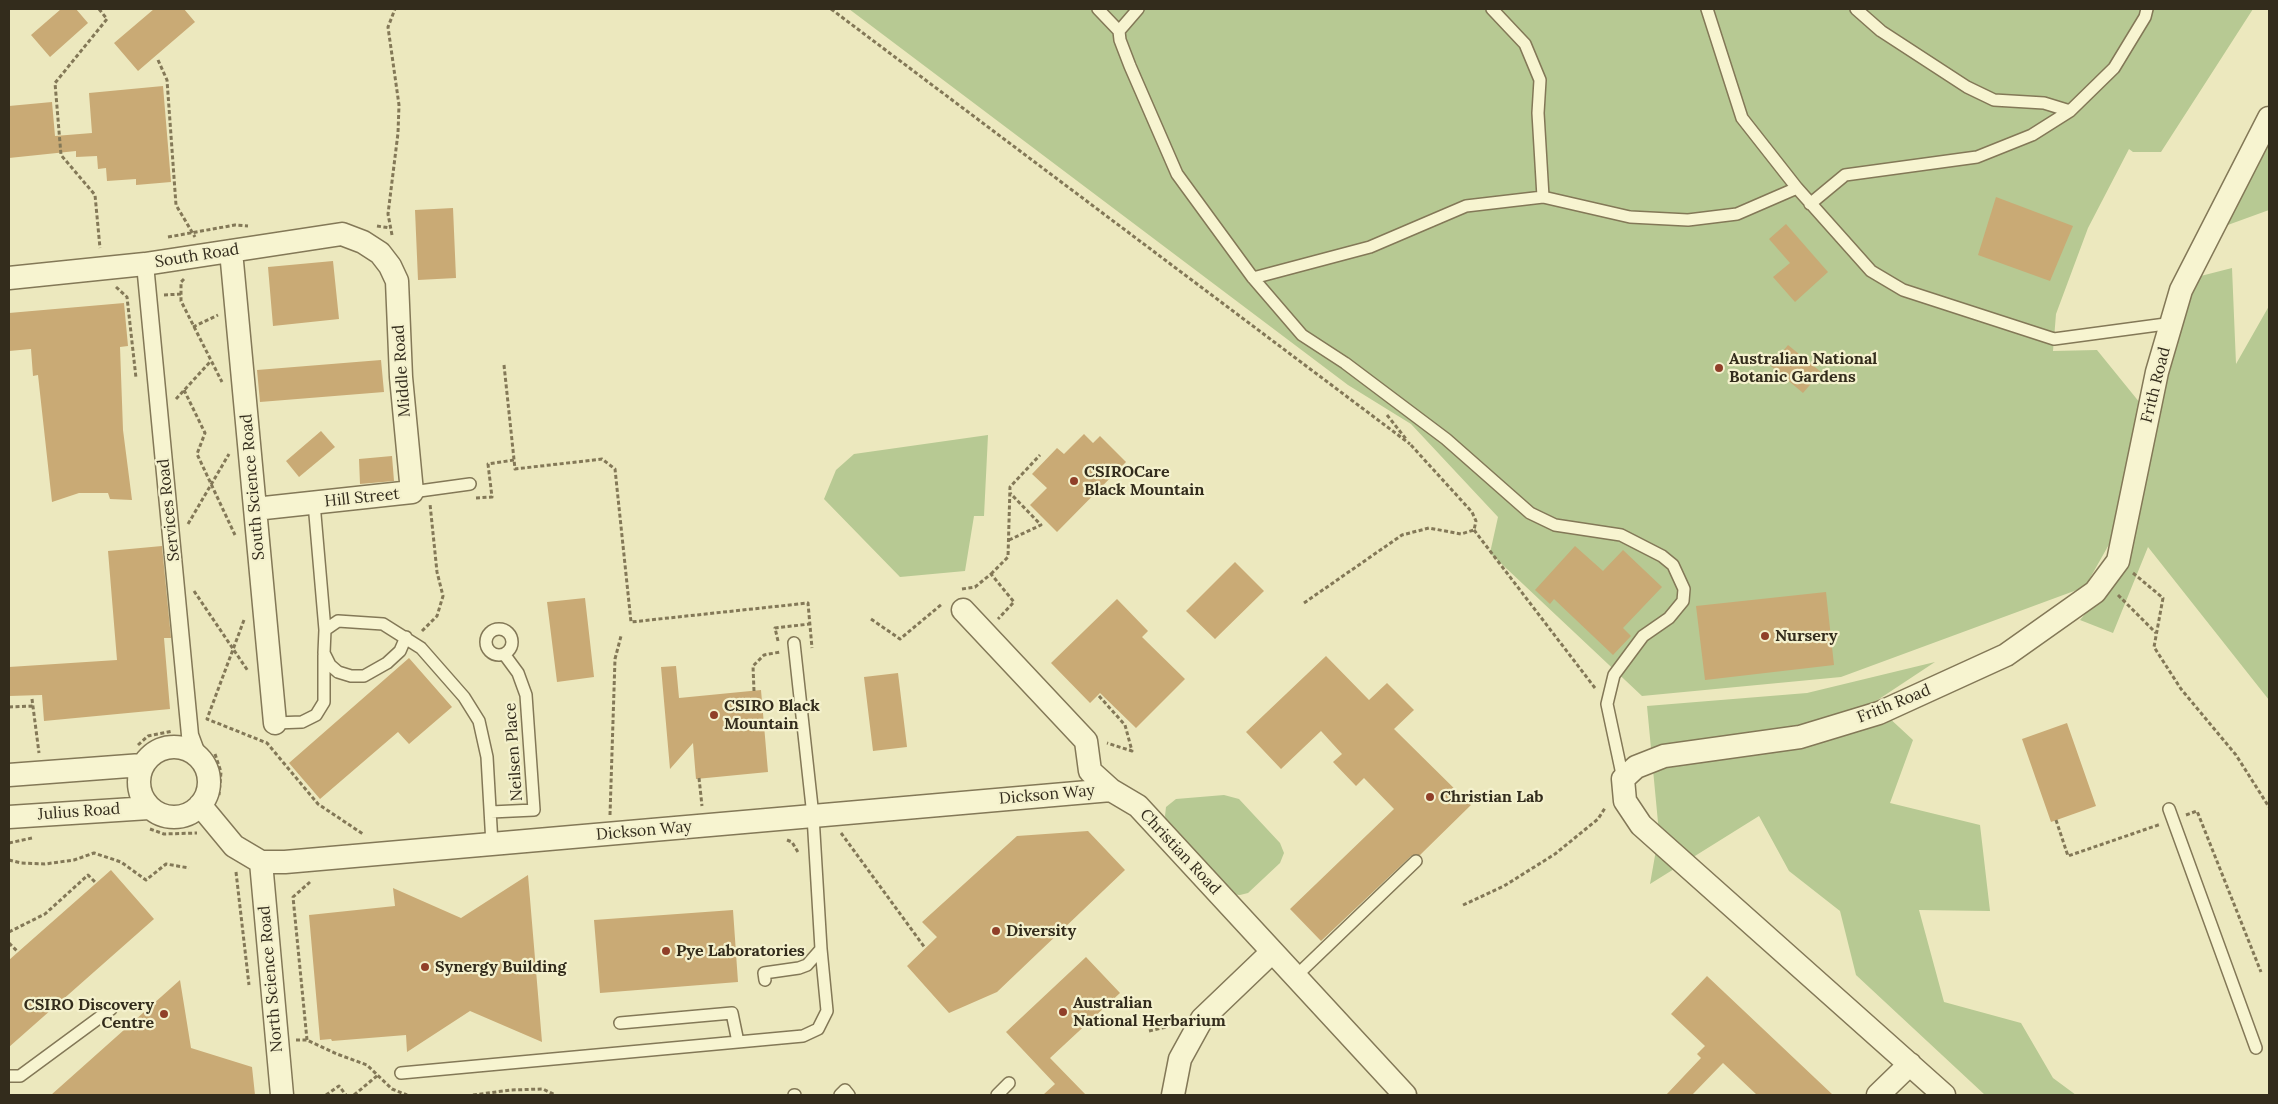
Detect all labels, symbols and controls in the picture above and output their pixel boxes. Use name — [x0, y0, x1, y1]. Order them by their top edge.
street label: South Road — [153, 240, 241, 272]
street label: Middle Road — [389, 324, 415, 418]
street label: Frith Road — [2137, 345, 2175, 425]
place label: Australian National Botanic Gardens — [1729, 349, 1877, 387]
marker: Australian National Botanic Gardens — [1713, 362, 1725, 374]
street label: South Science Road — [237, 413, 269, 561]
street label: Services Road — [154, 458, 184, 562]
place label: CSIROCare Black Mountain — [1084, 462, 1204, 500]
marker: CSIROCare Black Mountain — [1068, 475, 1080, 487]
street label: Hill Street — [324, 485, 400, 511]
place label: Nursery — [1775, 626, 1838, 646]
marker: Nursery — [1759, 630, 1771, 642]
street label: Frith Road — [1855, 681, 1933, 727]
place label: CSIRO Black Mountain — [724, 696, 820, 734]
street label: Neilsen Place — [501, 702, 527, 802]
marker: CSIRO Black Mountain — [708, 709, 720, 721]
street label: Dickson Way — [998, 781, 1096, 809]
place label: Christian Lab — [1440, 787, 1543, 807]
marker: Christian Lab — [1424, 791, 1436, 803]
street label: Julius Road — [37, 800, 121, 824]
street label: Christian Road — [1136, 805, 1224, 899]
street label: Dickson Way — [595, 817, 693, 845]
street label: North Science Road — [255, 905, 287, 1053]
place label: Diversity — [1006, 921, 1076, 941]
marker: Diversity — [990, 925, 1002, 937]
place label: Pye Laboratories — [676, 941, 805, 961]
marker: Pye Laboratories — [660, 945, 672, 957]
place label: Synergy Building — [435, 957, 566, 977]
marker: Synergy Building — [419, 961, 431, 973]
place label: Australian National Herbarium — [1073, 993, 1226, 1031]
place label: CSIRO Discovery Centre — [24, 995, 154, 1033]
marker: Australian National Herbarium — [1057, 1006, 1069, 1018]
marker: CSIRO Discovery Centre — [158, 1008, 170, 1020]

